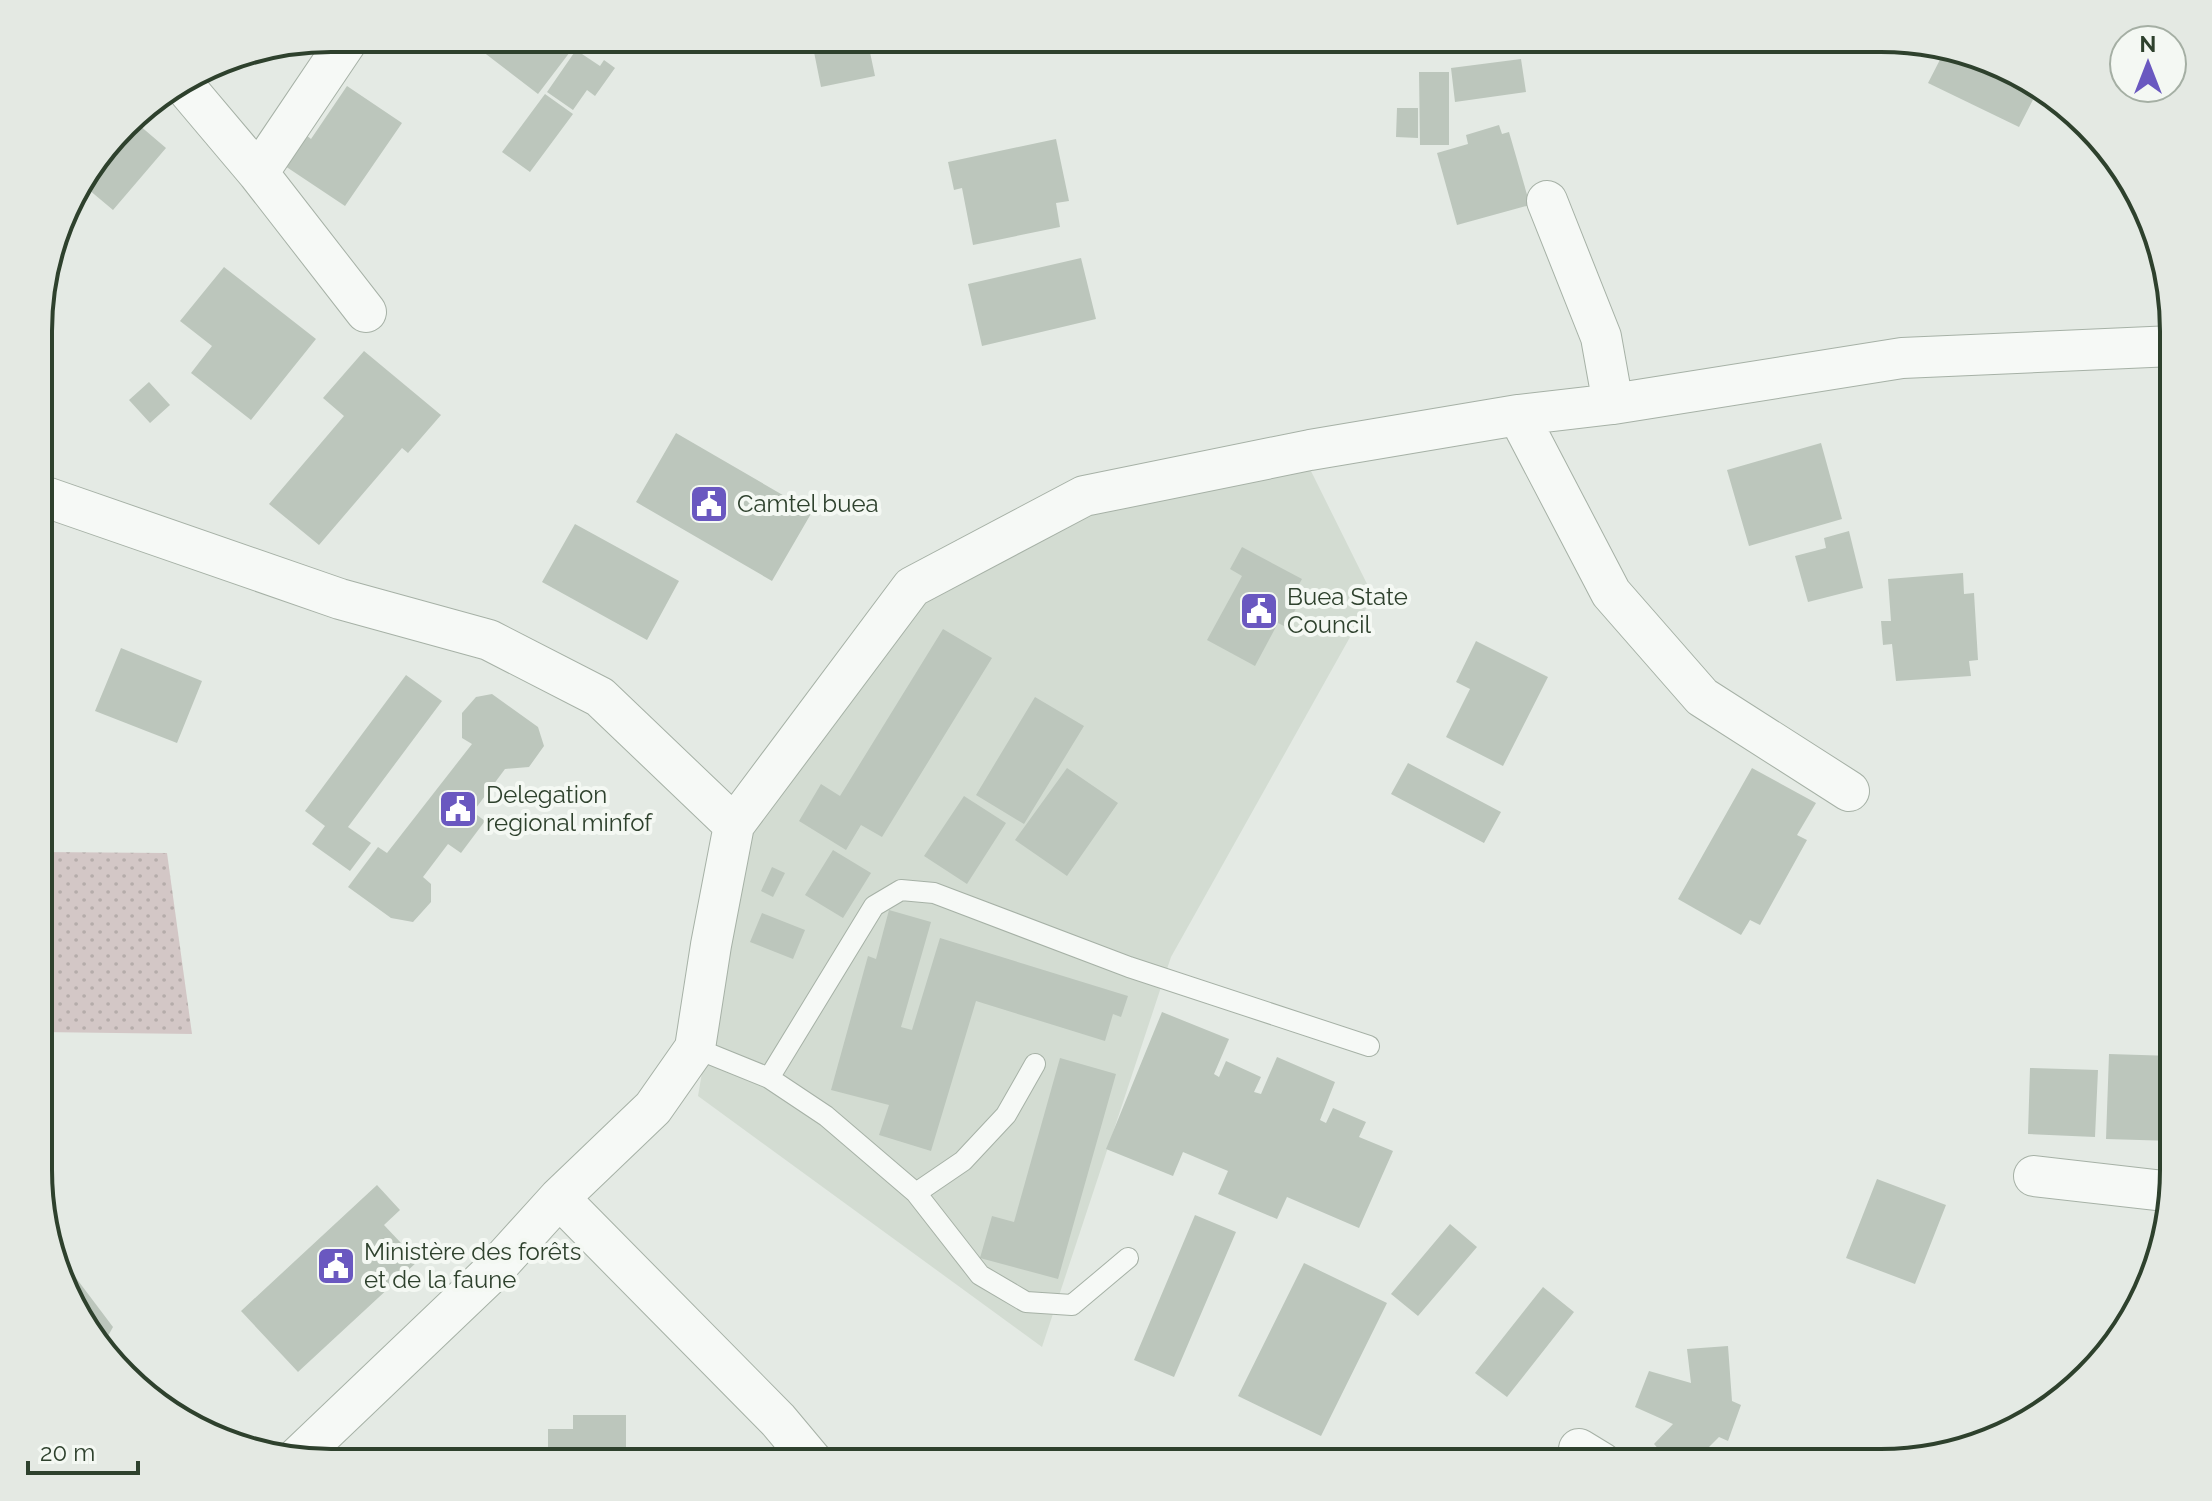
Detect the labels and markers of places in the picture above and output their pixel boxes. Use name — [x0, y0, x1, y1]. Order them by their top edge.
public building icon: Camtel buea — [688, 483, 730, 525]
place label: Camtel buea — [737, 489, 879, 518]
place label: Buea State Council — [1287, 582, 1408, 639]
public building icon: Buea State Council — [1238, 590, 1280, 632]
place label: Delegation regional minfof — [486, 780, 653, 837]
public building icon: Delegation regional minfof — [437, 788, 479, 830]
place label: Ministère des forêts et de la faune — [364, 1237, 581, 1294]
public building icon: Ministère des forêts et de la faune — [315, 1245, 357, 1287]

